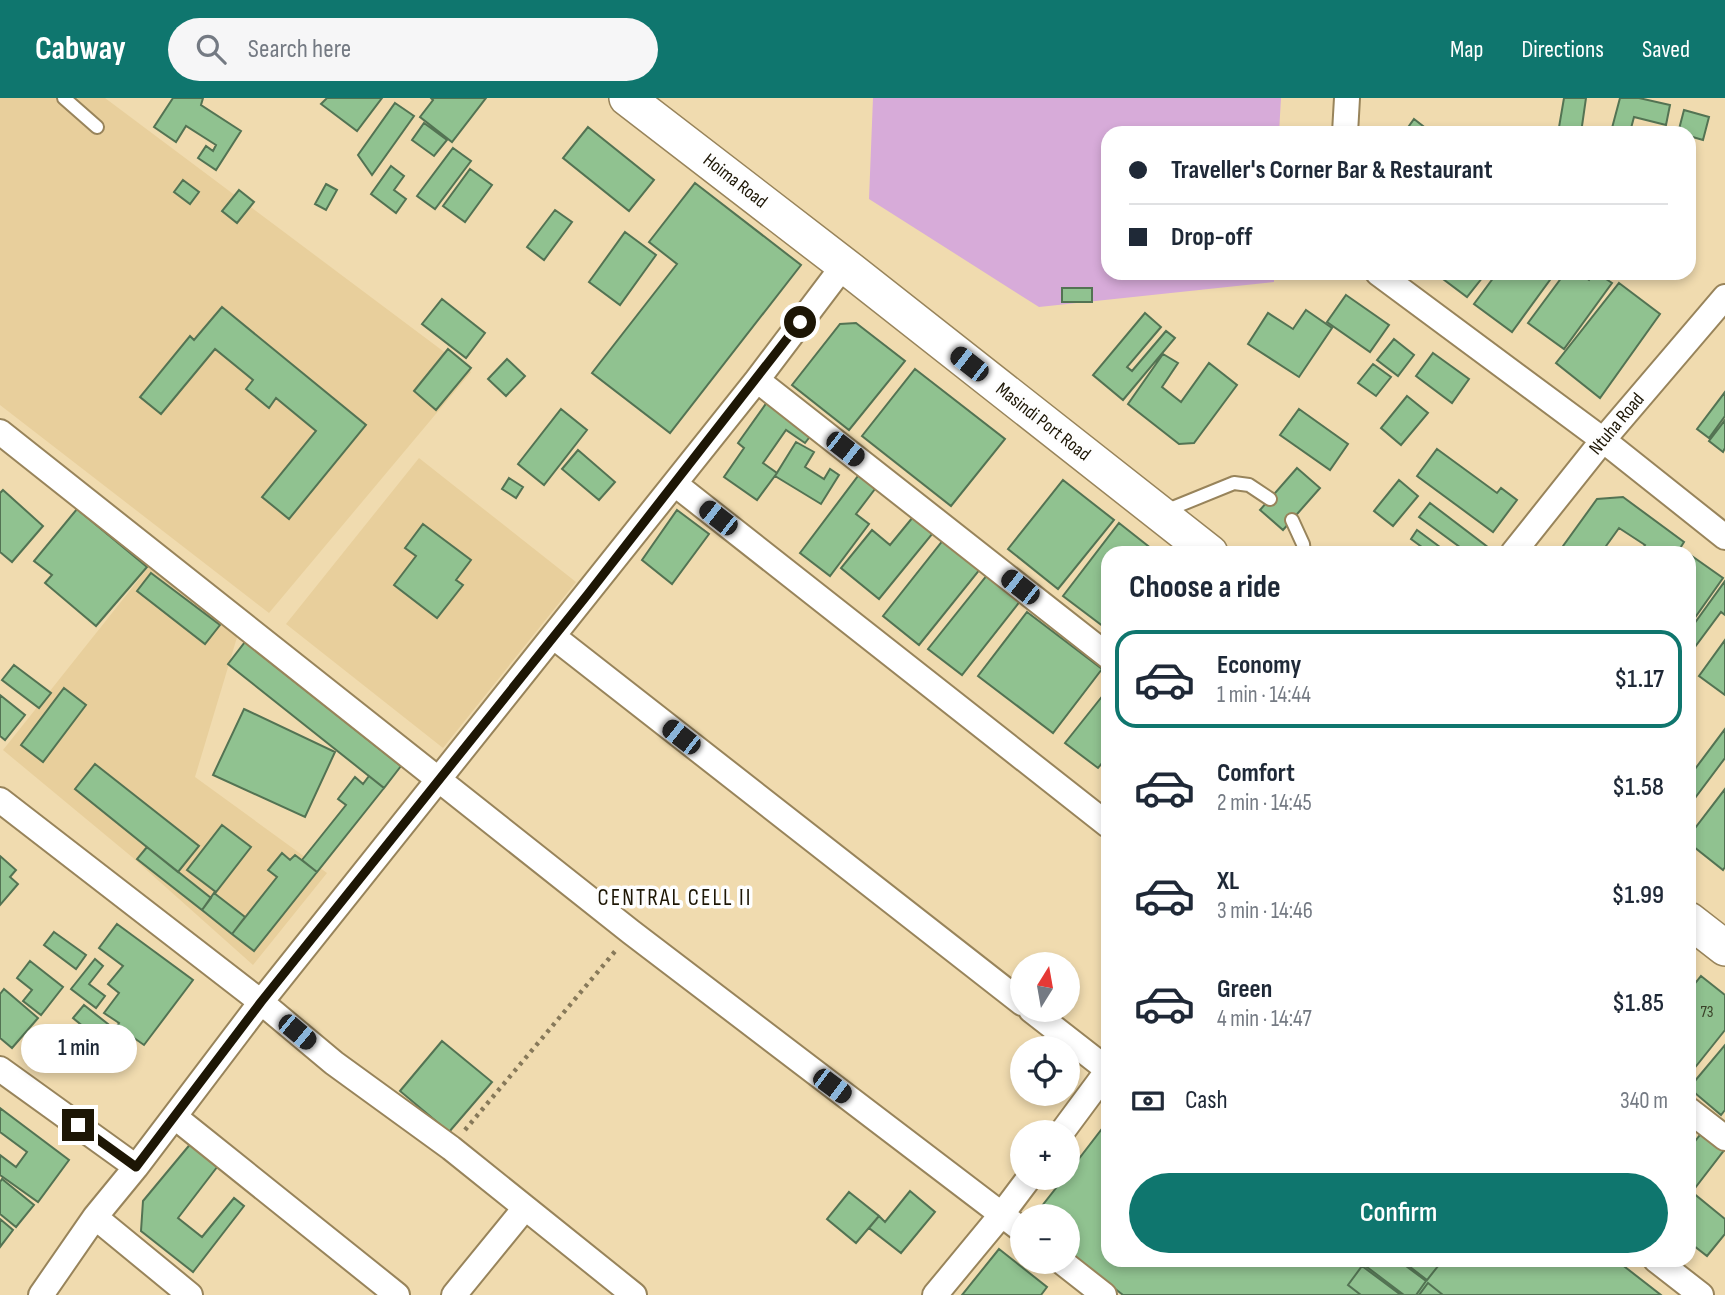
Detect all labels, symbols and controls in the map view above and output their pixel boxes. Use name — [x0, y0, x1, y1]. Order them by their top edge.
search box — [168, 18, 658, 81]
text: Cabway — [35, 29, 126, 69]
icon: search — [192, 30, 230, 68]
text: Search here — [248, 34, 351, 65]
text: Map — [1450, 35, 1483, 64]
text: Directions — [1521, 35, 1604, 64]
text: Saved — [1642, 35, 1690, 64]
street label: Hoima Road — [698, 149, 772, 213]
text: Traveller's Corner Bar & Restaurant — [1171, 155, 1492, 186]
text: Drop-off — [1171, 222, 1252, 253]
route start — [784, 306, 816, 338]
car — [946, 343, 993, 385]
street label: Masindi Port Road — [991, 378, 1095, 466]
street label: Ntuha Road — [1585, 388, 1649, 460]
car — [822, 428, 869, 470]
car — [695, 497, 742, 539]
car — [997, 566, 1044, 608]
text: Choose a ride — [1129, 568, 1281, 607]
icon: car — [1133, 648, 1196, 711]
text: Economy — [1217, 650, 1301, 681]
text: $1.17 — [1614, 664, 1664, 695]
text: 1 min · 14:44 — [1217, 681, 1311, 709]
car — [658, 716, 705, 758]
icon: car — [1133, 756, 1196, 819]
text: Comfort — [1217, 758, 1295, 789]
text: $1.58 — [1612, 772, 1664, 803]
text: 2 min · 14:45 — [1217, 789, 1312, 817]
icon: car — [1133, 864, 1196, 927]
text: XL — [1217, 866, 1239, 897]
text: $1.99 — [1611, 880, 1664, 911]
district label: CENTRAL CELL II — [598, 884, 752, 912]
text: 3 min · 14:46 — [1217, 897, 1313, 925]
north arrow — [1010, 952, 1080, 1022]
map controls — [1010, 952, 1080, 1274]
icon: car — [1133, 972, 1196, 1035]
text: Green — [1217, 974, 1272, 1005]
text: $1.85 — [1612, 988, 1664, 1019]
house number: 73 — [1700, 1003, 1714, 1022]
text: 4 min · 14:47 — [1217, 1005, 1312, 1033]
car — [275, 1010, 320, 1054]
callout: 1 min — [20, 1024, 136, 1072]
text: 1 min — [58, 1034, 100, 1062]
button: locate — [1010, 1036, 1080, 1106]
car — [809, 1065, 856, 1107]
icon: cash — [1129, 1082, 1167, 1120]
text: Cash — [1185, 1085, 1228, 1116]
text: 340 m — [1620, 1087, 1668, 1115]
route end — [62, 1109, 94, 1141]
button: + — [1010, 1120, 1080, 1190]
button: Confirm — [1129, 1173, 1668, 1253]
button: − — [1010, 1204, 1080, 1274]

